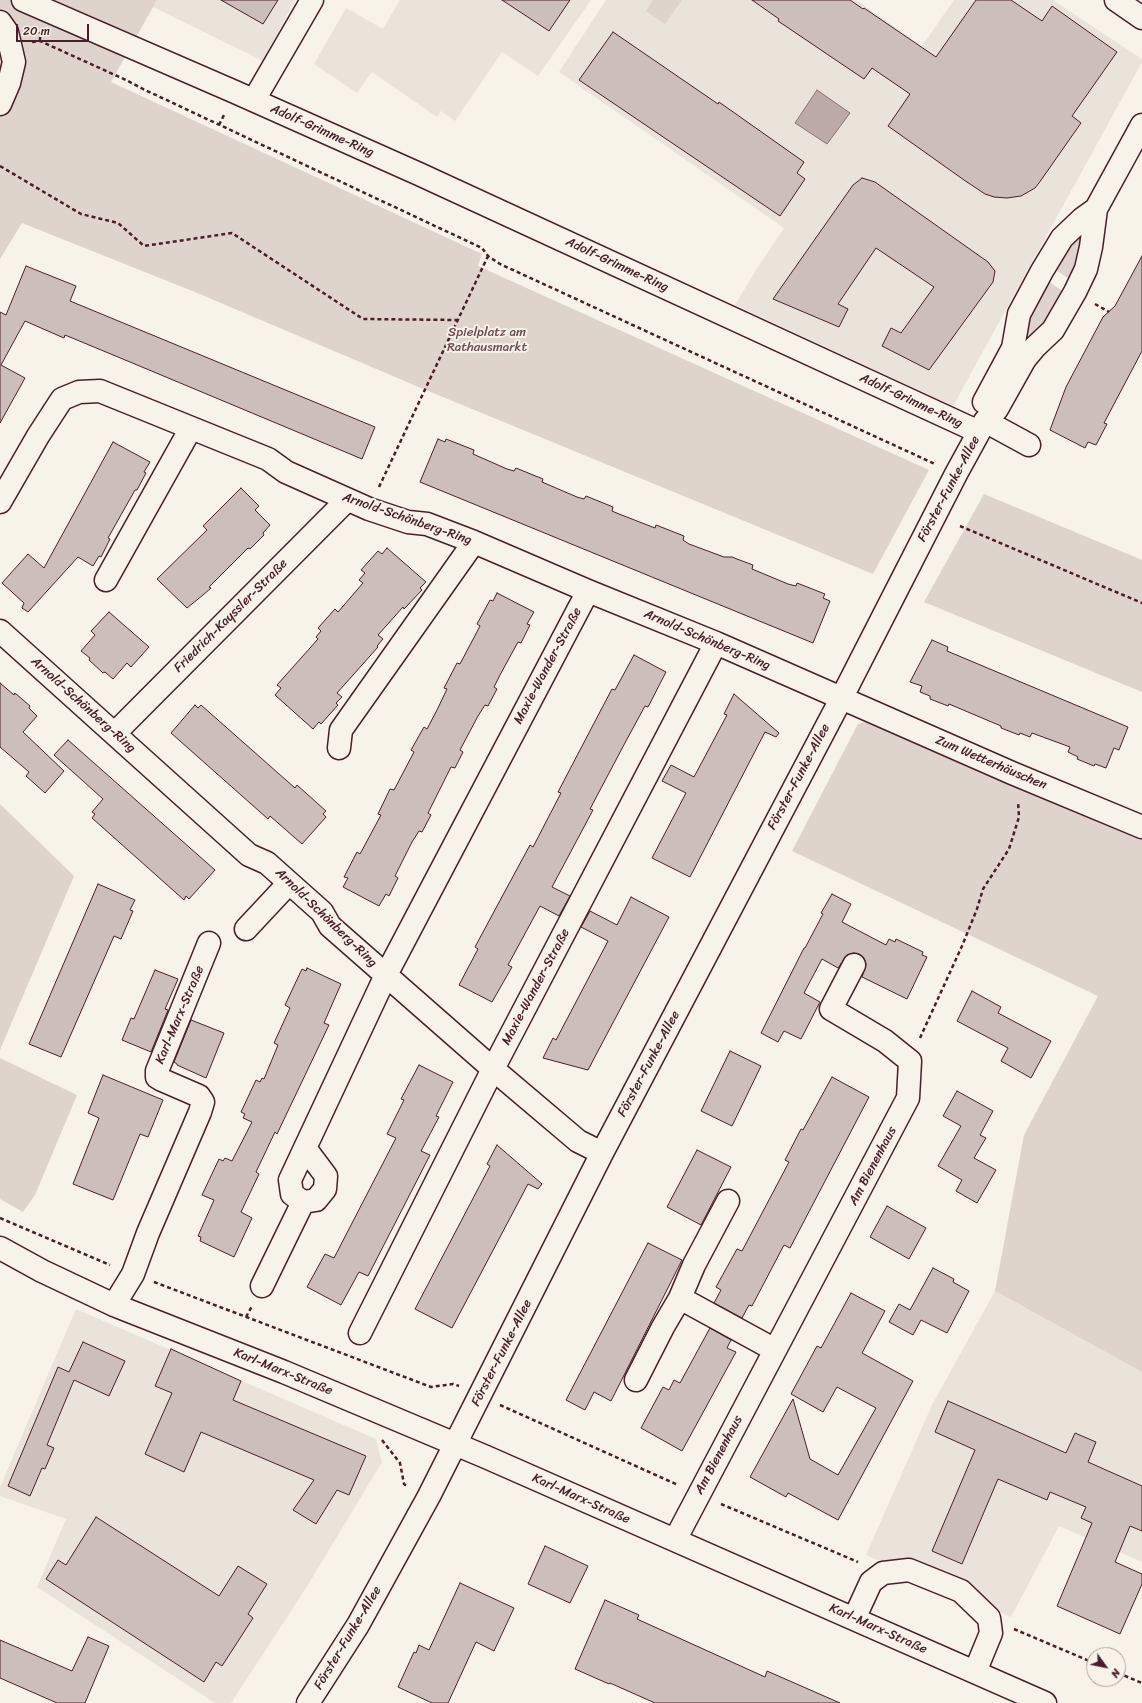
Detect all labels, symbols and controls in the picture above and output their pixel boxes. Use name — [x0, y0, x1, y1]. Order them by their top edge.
scale bar — [18, 16, 91, 42]
text: 20 m — [23, 20, 50, 42]
street label: Adolf-Grimme-Ring — [268, 101, 376, 161]
street label: Adolf-Grimme-Ring — [563, 234, 671, 296]
park label: Spielplatz am Rathausmarkt — [447, 325, 527, 356]
street label: Adolf-Grimme-Ring — [857, 370, 965, 432]
street label: Förster-Funke-Allee — [914, 433, 984, 545]
street label: Arnold-Schönberg-Ring — [340, 490, 474, 548]
street label: Friedrich-Kayssler-Straße — [171, 556, 291, 676]
street label: Maxie-Wander-Straße — [511, 605, 585, 727]
street label: Arnold-Schönberg-Ring — [641, 606, 773, 674]
street label: Arnold-Schönberg-Ring — [27, 654, 139, 756]
street label: Förster-Funke-Allee — [764, 721, 834, 833]
street label: Zum Wetterhäuschen — [933, 732, 1049, 794]
street label: Arnold-Schönberg-Ring — [272, 865, 380, 971]
street label: Maxie-Wander-Straße — [499, 926, 573, 1048]
street label: Karl-Marx-Straße — [152, 963, 208, 1067]
street label: Förster-Funke-Allee — [614, 1008, 684, 1120]
street label: Am Bienenhaus — [846, 1124, 900, 1208]
street label: Förster-Funke-Allee — [468, 1297, 536, 1409]
street label: Karl-Marx-Straße — [231, 1345, 335, 1399]
street label: Am Bienenhaus — [692, 1413, 746, 1497]
street label: Karl-Marx-Straße — [530, 1470, 632, 1528]
street label: Förster-Funke-Allee — [311, 1583, 385, 1693]
street label: Karl-Marx-Straße — [827, 1600, 929, 1658]
north arrow — [1086, 1647, 1126, 1687]
text: N — [1106, 1665, 1126, 1682]

